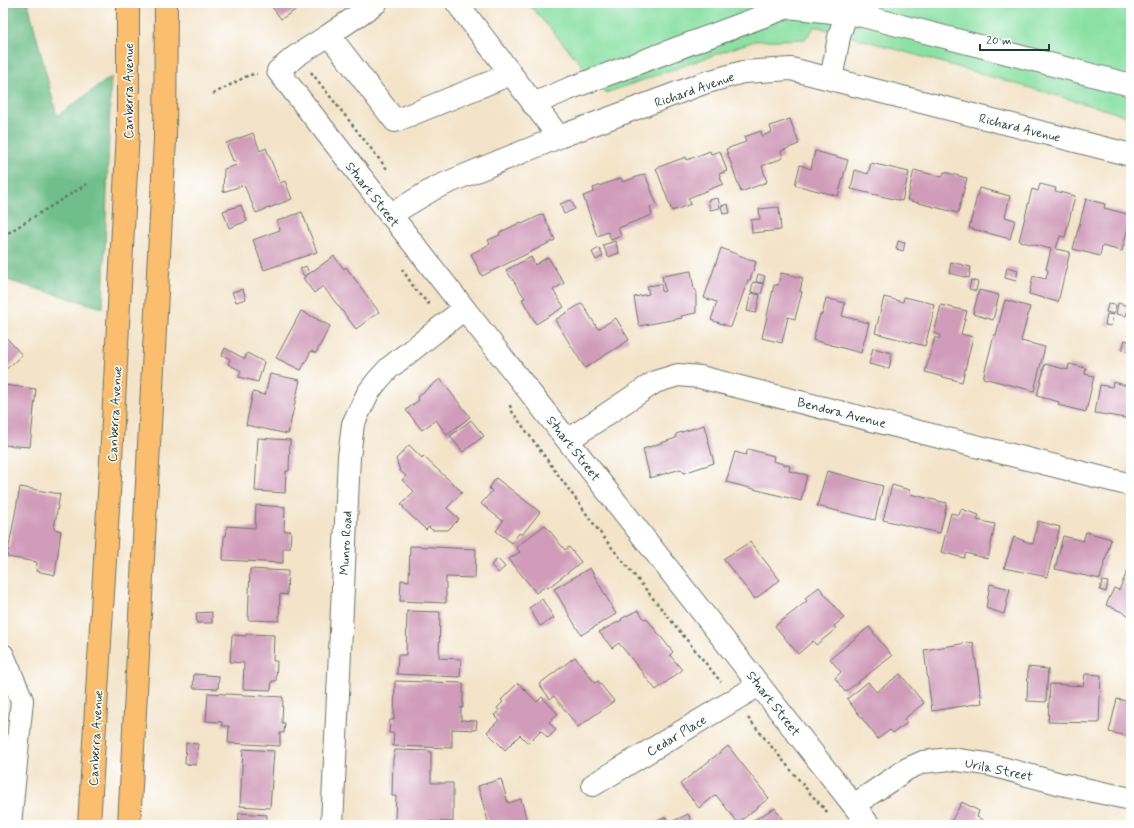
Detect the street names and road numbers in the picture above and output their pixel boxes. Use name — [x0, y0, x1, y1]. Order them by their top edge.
street label: Canberra Avenue — [121, 43, 138, 139]
street label: Richard Avenue — [652, 69, 737, 112]
street label: Richard Avenue — [977, 110, 1062, 147]
street label: Stuart Street — [341, 159, 403, 231]
street label: Canberra Avenue — [104, 366, 127, 462]
street label: Bendora Avenue — [795, 394, 888, 433]
street label: Stuart Street — [542, 413, 604, 485]
street label: Munro Road — [336, 510, 357, 576]
street label: Stuart Street — [742, 668, 804, 740]
street label: Canberra Avenue — [85, 690, 108, 786]
street label: Cedar Place — [644, 712, 710, 761]
street label: Urila Street — [963, 755, 1034, 786]

